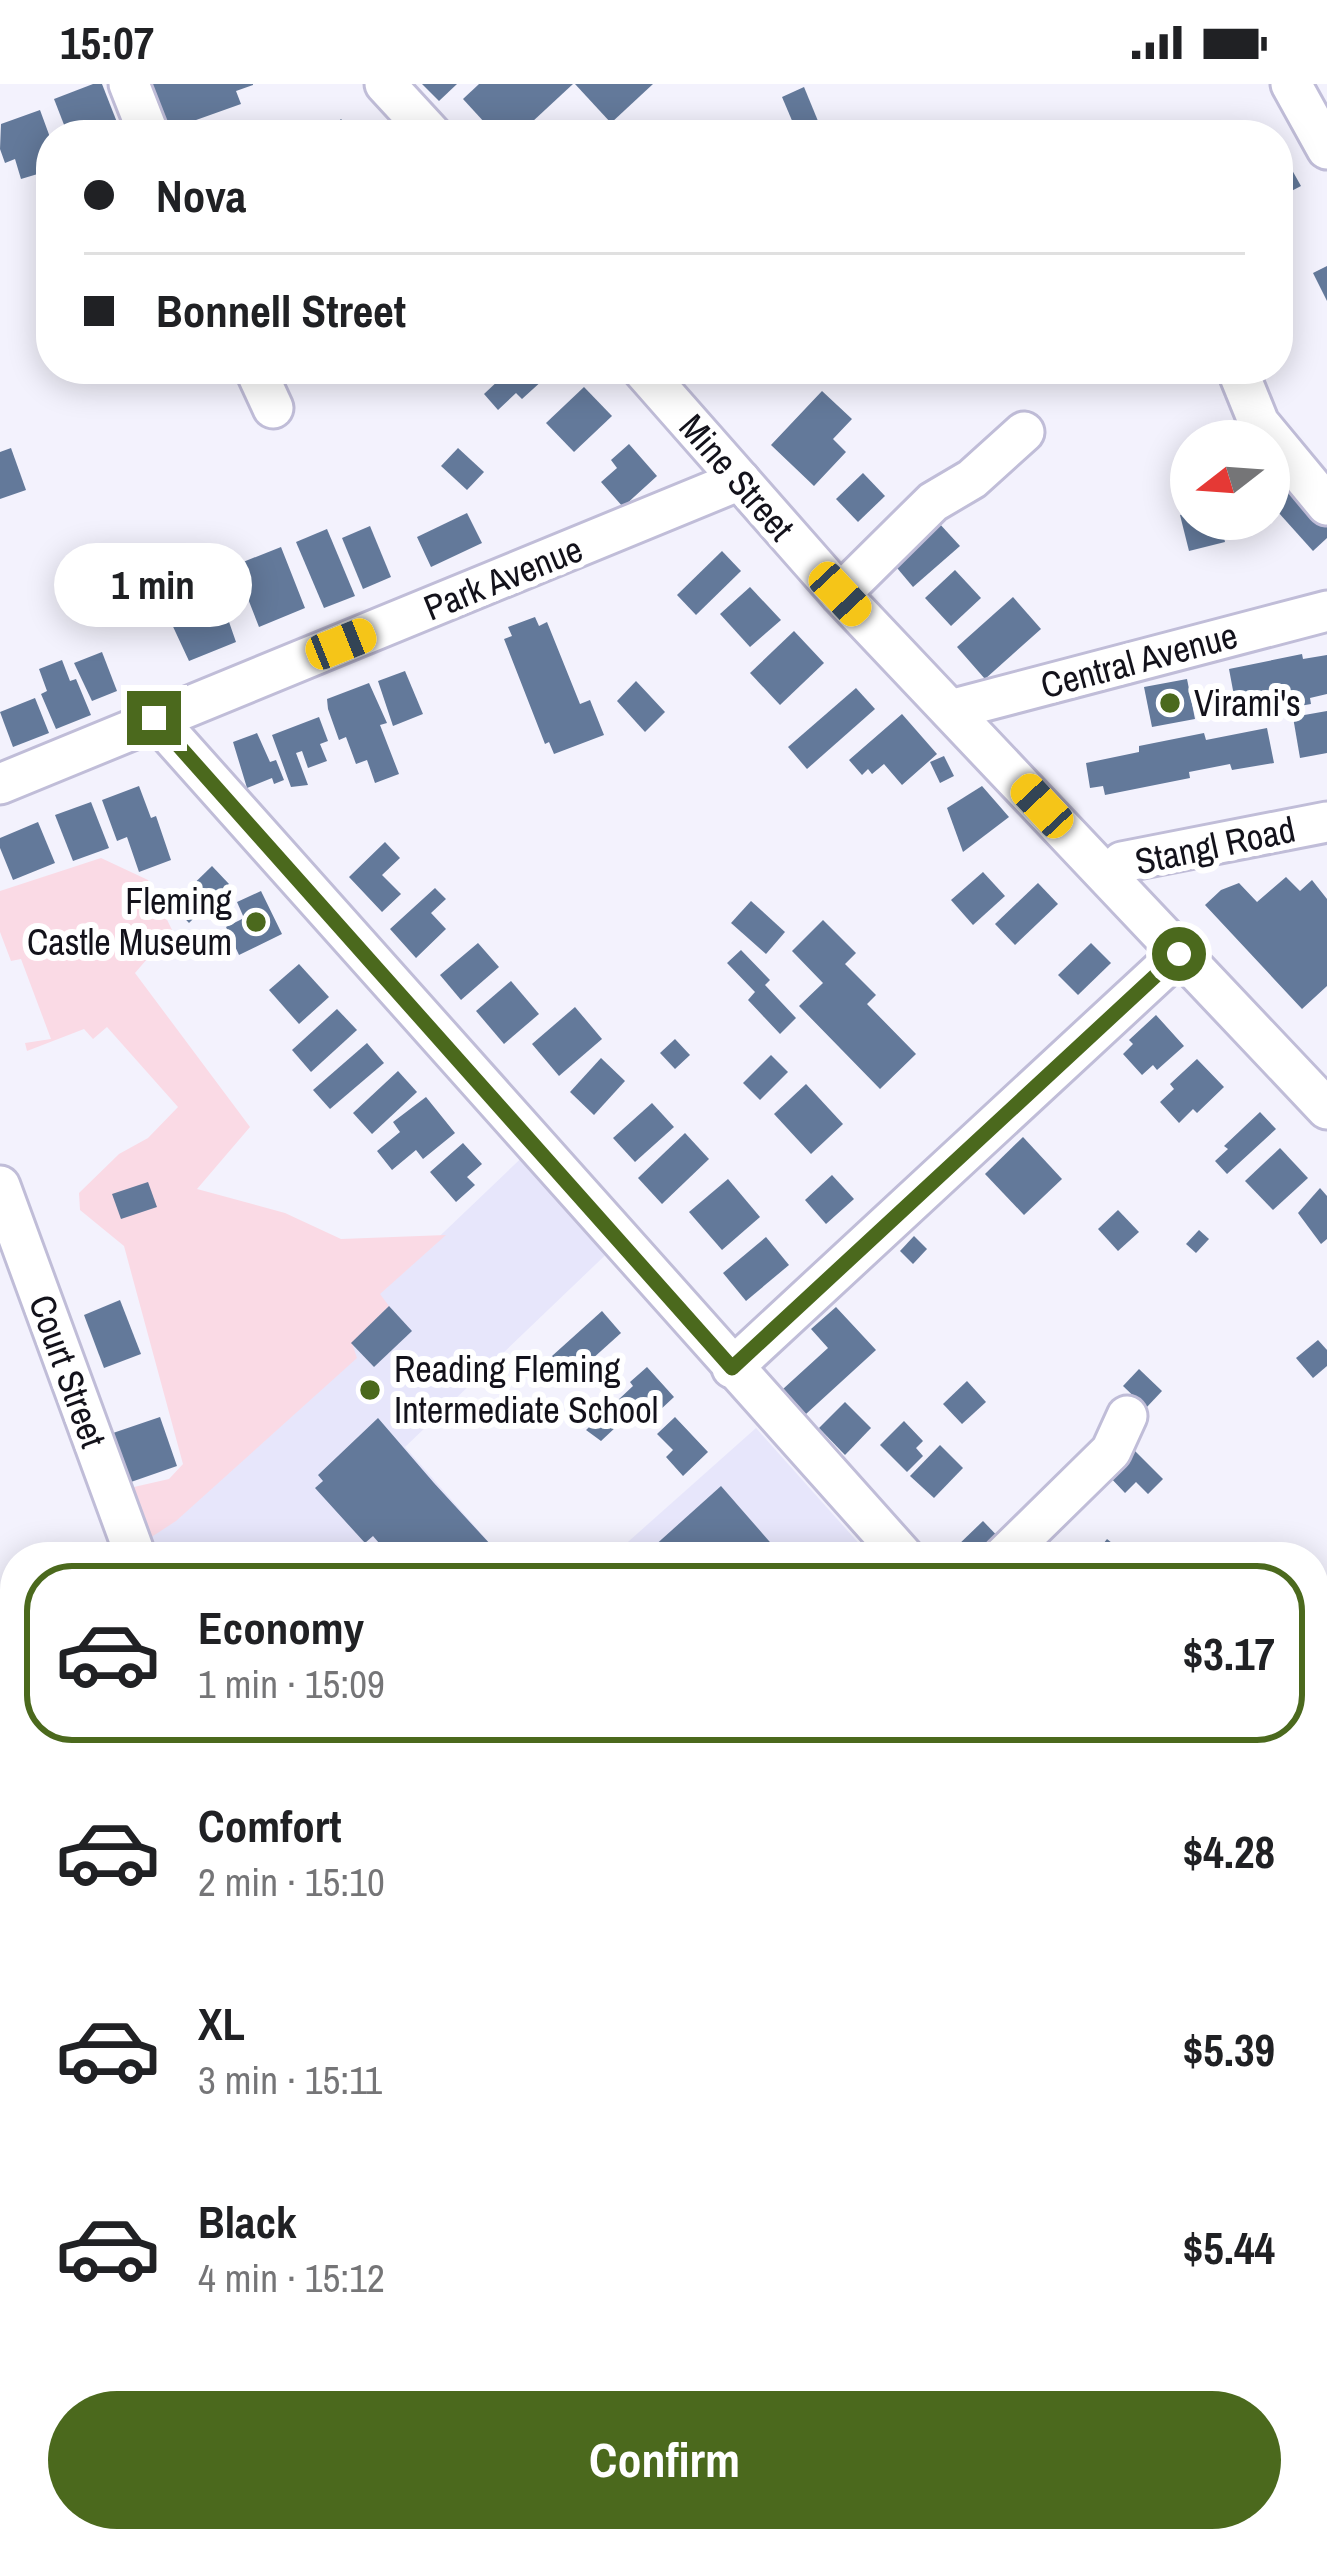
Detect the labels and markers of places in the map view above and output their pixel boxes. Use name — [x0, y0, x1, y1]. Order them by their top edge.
place label: Virami's — [1194, 679, 1301, 727]
marker: Virami's — [1157, 690, 1183, 716]
place label: Fleming Castle Museum — [27, 877, 233, 966]
marker: Fleming Castle Museum — [243, 909, 269, 935]
place label: Reading Fleming Intermediate School — [394, 1345, 658, 1434]
marker: Reading Fleming Intermediate School — [357, 1377, 383, 1403]

